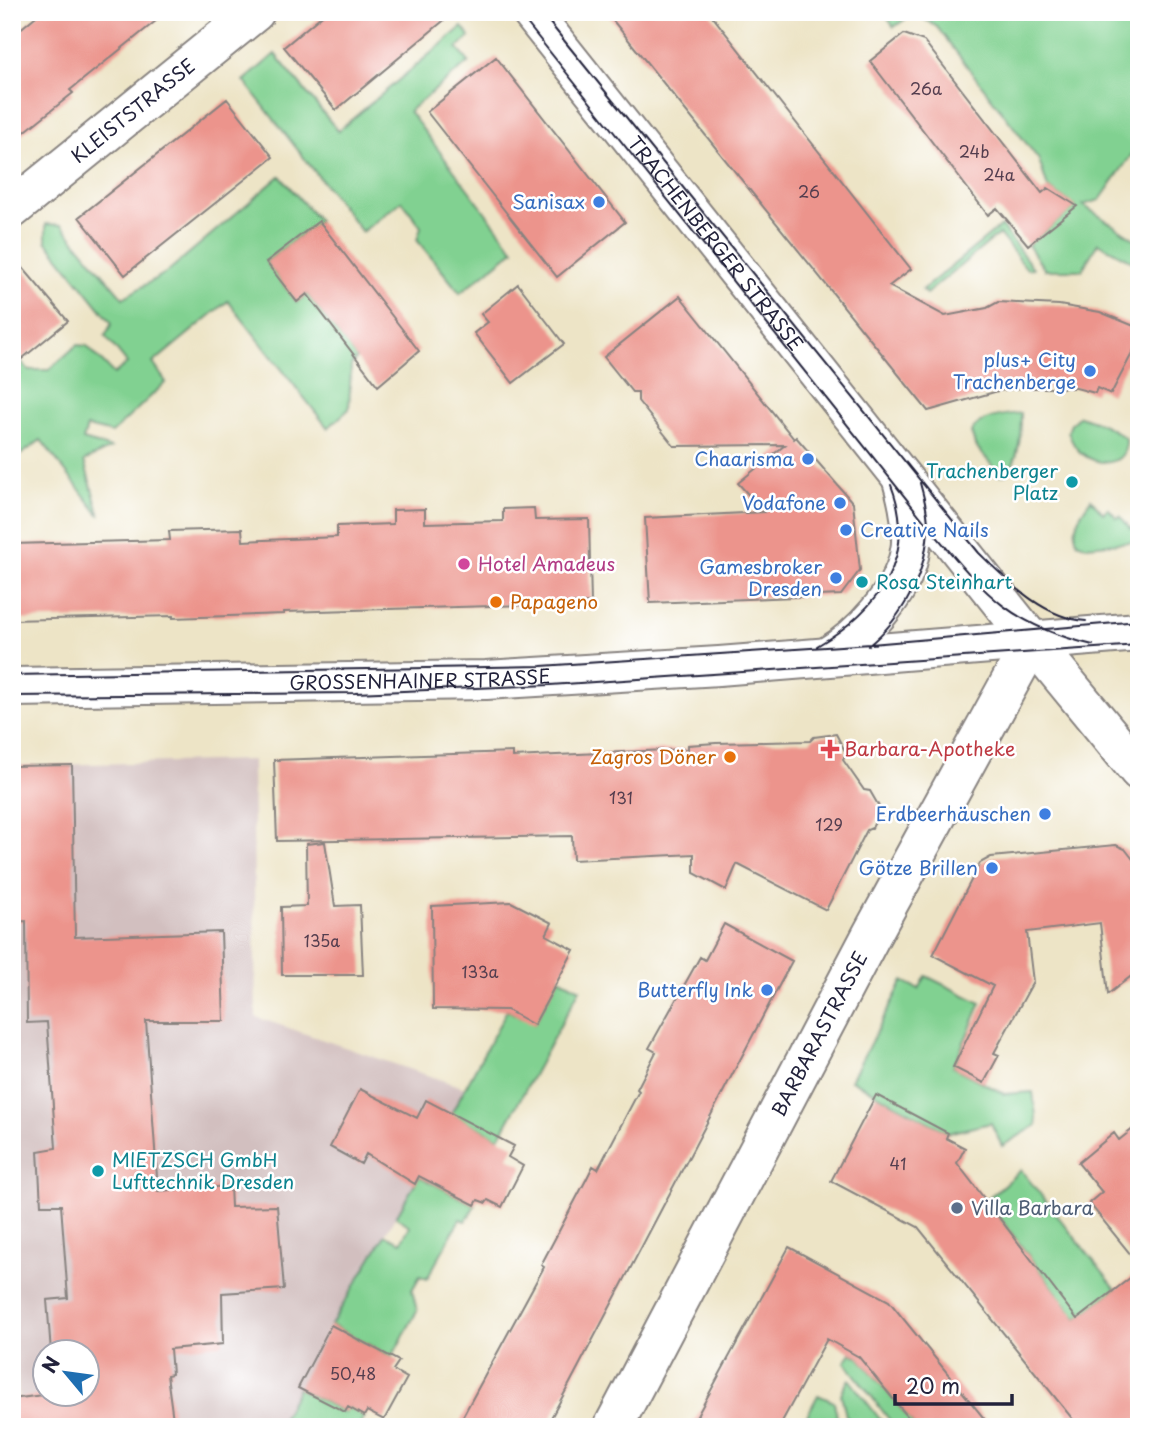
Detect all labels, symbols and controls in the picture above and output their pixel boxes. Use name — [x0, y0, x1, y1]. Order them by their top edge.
street label: KLEISTSTRASSE — [65, 51, 201, 169]
house number: 26a — [910, 76, 942, 100]
street label: TRACHENBERGER STRASSE — [622, 130, 810, 356]
house number: 24b — [959, 139, 989, 163]
house number: 24a — [983, 162, 1015, 186]
house number: 26 — [798, 179, 820, 203]
place label: Sanisax — [512, 187, 585, 215]
marker: Sanisax — [591, 194, 607, 210]
place label: plus+ City Trachenberge — [953, 345, 1076, 395]
marker: plus+ City Trachenberge — [1082, 363, 1098, 379]
place label: Chaarisma — [694, 444, 794, 472]
marker: Chaarisma — [800, 451, 816, 467]
place label: Trachenberger Platz — [926, 456, 1058, 506]
marker: Trachenberger Platz — [1064, 474, 1080, 490]
place label: Vodafone — [742, 488, 826, 516]
marker: Vodafone — [832, 495, 848, 511]
place label: Creative Nails — [860, 515, 989, 543]
marker: Creative Nails — [838, 522, 854, 538]
place label: Hotel Amadeus — [478, 549, 615, 577]
place label: Gamesbroker Dresden — [699, 552, 822, 602]
marker: Hotel Amadeus — [456, 556, 472, 572]
place label: Rosa Steinhart — [876, 567, 1012, 595]
marker: Gamesbroker Dresden — [828, 570, 844, 586]
marker: Rosa Steinhart — [854, 574, 870, 590]
place label: Papageno — [510, 587, 598, 615]
marker: Papageno — [488, 594, 504, 610]
street label: GROSSENHAINER STRASSE — [289, 661, 551, 696]
place label: Barbara-Apotheke — [844, 734, 1015, 762]
marker: Barbara-Apotheke — [822, 741, 838, 757]
place label: Zagros Döner — [590, 742, 716, 770]
marker: Zagros Döner — [722, 749, 738, 765]
house number: 131 — [609, 785, 633, 809]
place label: Erdbeerhäuschen — [876, 799, 1031, 827]
marker: Erdbeerhäuschen — [1037, 806, 1053, 822]
house number: 129 — [815, 812, 843, 836]
place label: Götze Brillen — [858, 853, 978, 881]
marker: Götze Brillen — [984, 860, 1000, 876]
house number: 135a — [304, 928, 340, 952]
street label: BARBARASTRASSE — [764, 946, 874, 1121]
house number: 133a — [461, 959, 499, 983]
place label: Butterfly Ink — [637, 975, 753, 1003]
marker: Butterfly Ink — [759, 982, 775, 998]
place label: MIETZSCH GmbH Lufttechnik Dresden — [112, 1145, 294, 1195]
house number: 41 — [890, 1151, 906, 1175]
marker: MIETZSCH GmbH Lufttechnik Dresden — [90, 1163, 106, 1179]
place label: Villa Barbara — [971, 1193, 1093, 1221]
marker: Villa Barbara — [949, 1200, 965, 1216]
north arrow — [32, 1338, 102, 1408]
text: N — [34, 1351, 66, 1378]
house number: 50,48 — [330, 1361, 376, 1385]
scale bar — [895, 1362, 1013, 1406]
text: 20 m — [906, 1369, 960, 1401]

